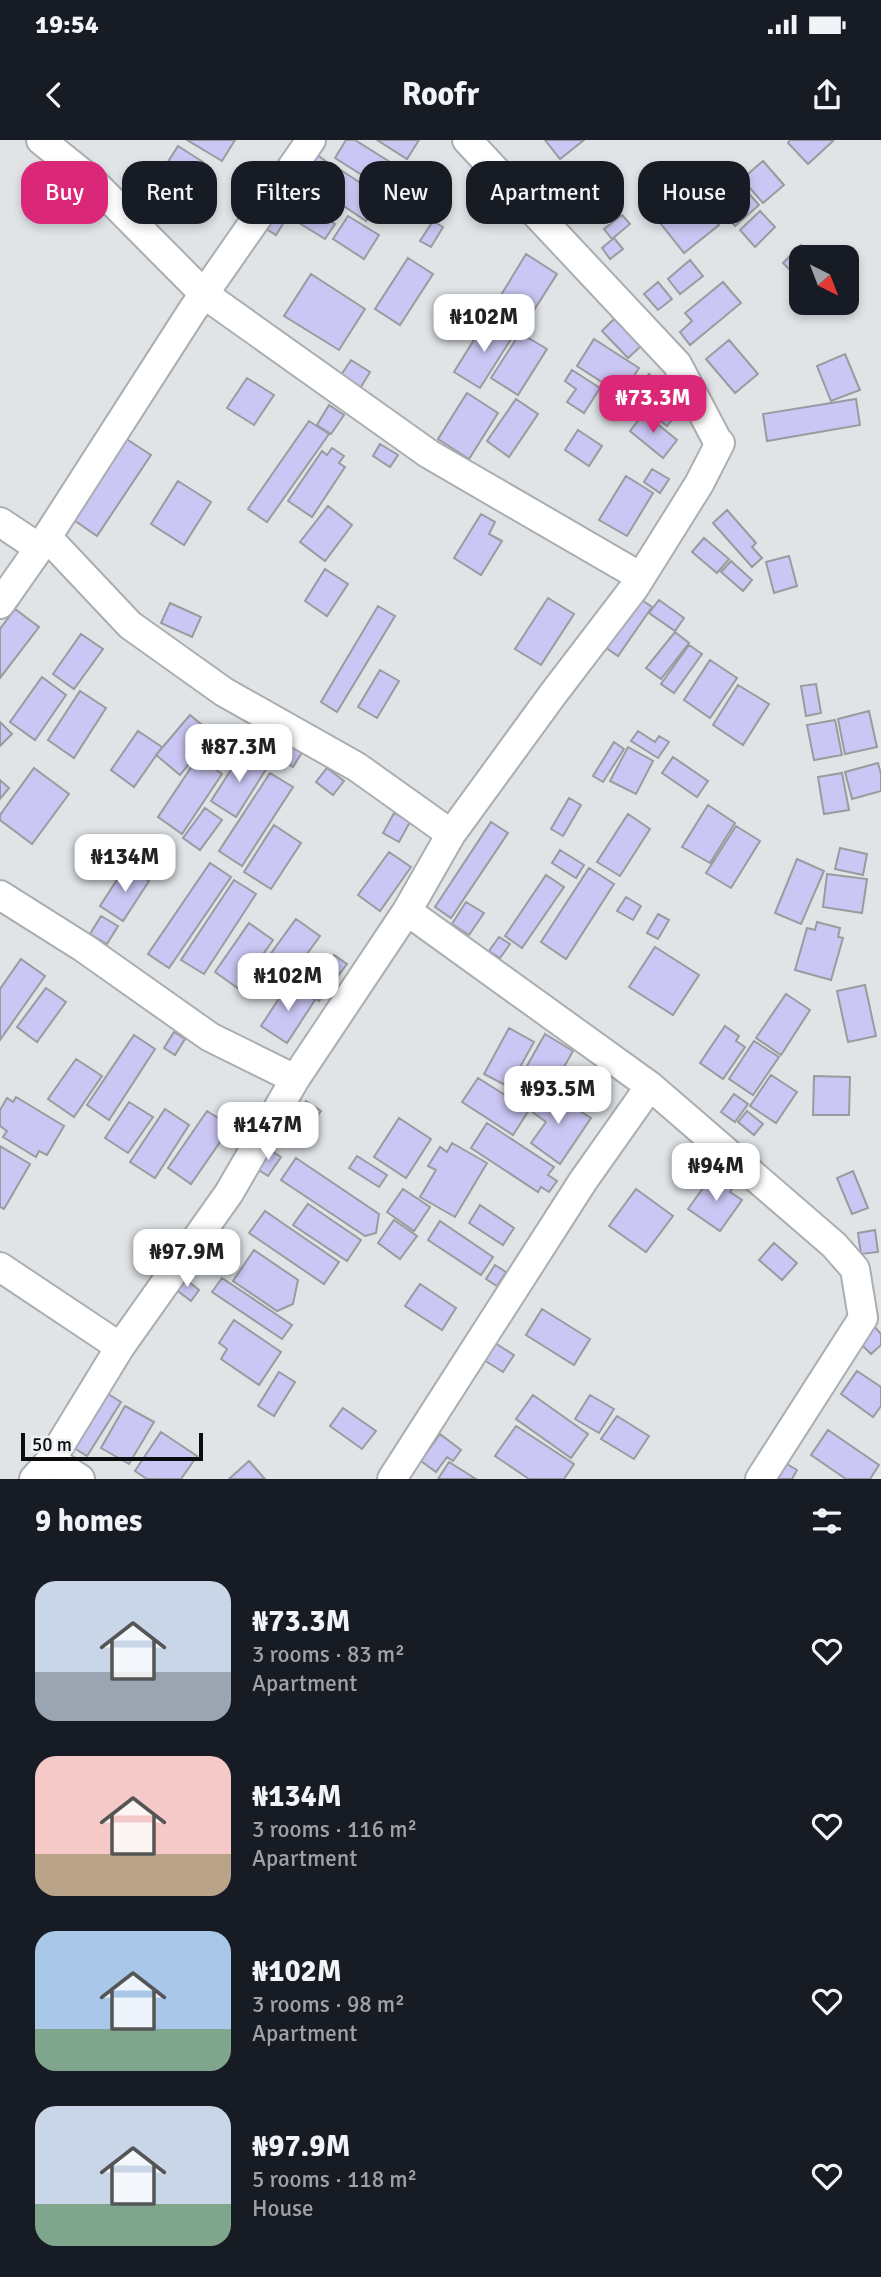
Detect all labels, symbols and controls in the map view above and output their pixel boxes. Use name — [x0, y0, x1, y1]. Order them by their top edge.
text: 19:54 — [35, 9, 99, 41]
text: Roofr — [402, 75, 479, 114]
icon: back — [35, 76, 73, 114]
icon: share — [808, 76, 846, 114]
chip: Buy — [21, 161, 108, 224]
chip: Rent — [122, 161, 217, 224]
chip: Filters — [231, 161, 345, 224]
chip: New — [359, 161, 452, 224]
chip: Apartment — [466, 161, 624, 224]
chip: House — [638, 161, 750, 224]
north arrow — [789, 245, 859, 315]
map controls — [789, 245, 859, 315]
pin: ₦102M — [435, 294, 533, 354]
text: ₦102M — [450, 302, 518, 331]
pin: ₦73.3M — [596, 376, 710, 435]
text: ₦73.3M — [615, 383, 691, 412]
pin: ₦87.3M — [182, 724, 296, 784]
text: ₦87.3M — [201, 732, 277, 761]
pin: ₦134M — [76, 834, 174, 894]
text: ₦134M — [91, 842, 159, 871]
pin: ₦102M — [239, 954, 337, 1013]
text: ₦102M — [254, 961, 322, 990]
pin: ₦93.5M — [501, 1066, 615, 1126]
text: ₦93.5M — [520, 1074, 596, 1103]
pin: ₦147M — [219, 1102, 317, 1162]
text: ₦147M — [234, 1110, 302, 1139]
pin: ₦94M — [675, 1144, 757, 1203]
text: ₦94M — [688, 1151, 744, 1180]
pin: ₦97.9M — [130, 1230, 244, 1289]
text: ₦97.9M — [149, 1237, 225, 1266]
scale bar — [21, 1430, 203, 1462]
text: 50 m — [32, 1433, 72, 1457]
icon: filters — [808, 1502, 846, 1540]
text: 9 homes — [35, 1503, 142, 1540]
text: ₦73.3M — [252, 1603, 350, 1640]
icon: home — [91, 1609, 175, 1693]
icon: heart — [808, 1632, 846, 1670]
text: 3 rooms · 83 m² — [252, 1640, 405, 1669]
text: Apartment — [252, 1669, 357, 1698]
text: ₦134M — [252, 1778, 342, 1815]
icon: home — [91, 1784, 175, 1868]
icon: heart — [808, 1807, 846, 1845]
text: 3 rooms · 116 m² — [252, 1815, 417, 1844]
text: Apartment — [252, 1844, 357, 1873]
text: ₦102M — [252, 1953, 342, 1990]
icon: home — [91, 1959, 175, 2043]
icon: heart — [808, 1982, 846, 2020]
text: 3 rooms · 98 m² — [252, 1990, 405, 2019]
text: Apartment — [252, 2019, 357, 2048]
text: ₦97.9M — [252, 2128, 350, 2165]
icon: home — [91, 2134, 175, 2218]
icon: heart — [808, 2157, 846, 2195]
text: 5 rooms · 118 m² — [252, 2165, 417, 2194]
text: House — [252, 2194, 314, 2223]

